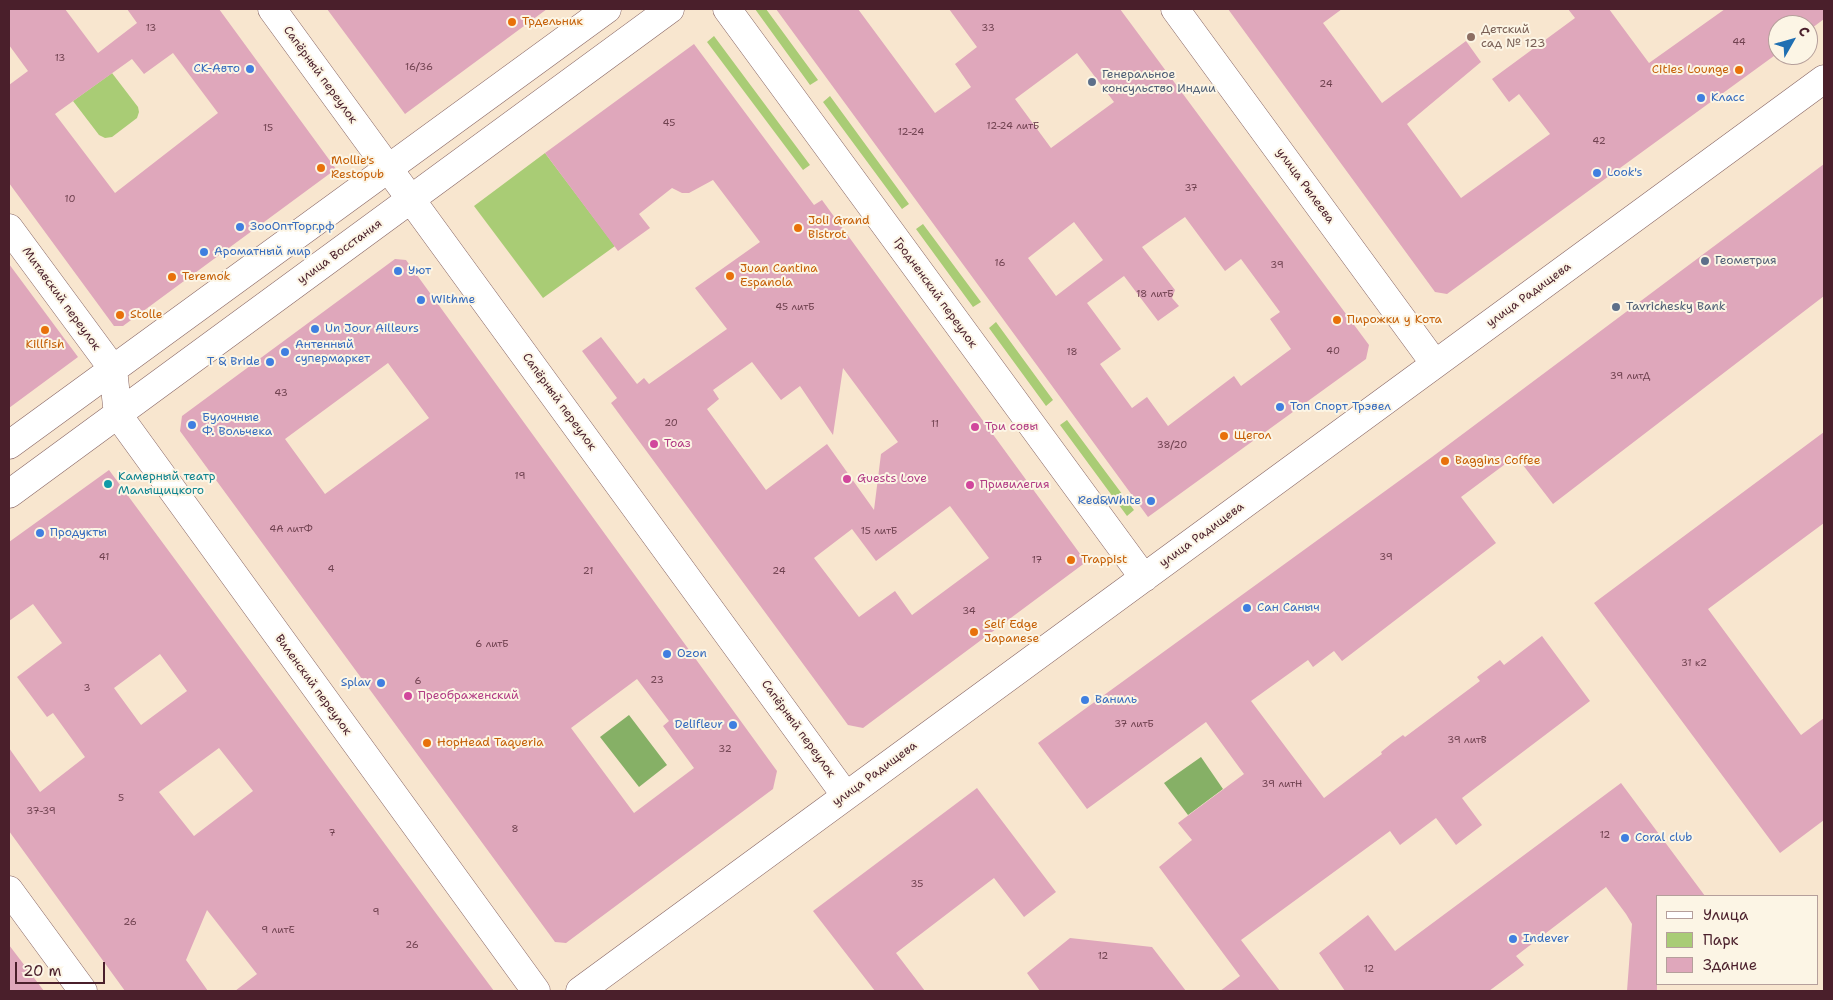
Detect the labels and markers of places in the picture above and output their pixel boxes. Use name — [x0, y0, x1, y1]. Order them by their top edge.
place label: Трдельник — [522, 15, 583, 29]
marker: Трдельник — [506, 16, 518, 28]
place label: Детский сад № 123 — [1481, 23, 1545, 51]
marker: Детский сад № 123 — [1465, 31, 1477, 43]
place label: СК-Авто — [193, 62, 240, 76]
marker: СК-Авто — [244, 63, 256, 75]
place label: Cities Lounge — [1652, 63, 1729, 77]
marker: Cities Lounge — [1733, 64, 1745, 76]
place label: Генеральное консульство Индии — [1102, 68, 1216, 96]
marker: Генеральное консульство Индии — [1086, 76, 1098, 88]
place label: Класс — [1711, 91, 1745, 105]
marker: Класс — [1695, 92, 1707, 104]
place label: Mollie's Restopub — [331, 154, 384, 182]
marker: Mollie's Restopub — [315, 162, 327, 174]
place label: Look's — [1607, 166, 1642, 180]
marker: Look's — [1591, 167, 1603, 179]
place label: Joli Grand Bistrot — [808, 214, 870, 242]
place label: ЗооОптТорг.рф — [250, 220, 334, 234]
marker: ЗооОптТорг.рф — [234, 221, 246, 233]
marker: Joli Grand Bistrot — [792, 222, 804, 234]
place label: Ароматный мир — [214, 245, 311, 259]
marker: Ароматный мир — [198, 246, 210, 258]
place label: Геометрия — [1715, 254, 1777, 268]
marker: Геометрия — [1699, 255, 1711, 267]
place label: Juan Cantina Espanola — [740, 262, 818, 290]
place label: Уют — [408, 264, 431, 278]
marker: Уют — [392, 265, 404, 277]
place label: Teremok — [182, 270, 230, 284]
marker: Juan Cantina Espanola — [724, 270, 736, 282]
marker: Teremok — [166, 271, 178, 283]
place label: Withme — [431, 293, 475, 307]
marker: Withme — [415, 294, 427, 306]
place label: Tavrichesky Bank — [1626, 300, 1726, 314]
marker: Tavrichesky Bank — [1610, 301, 1622, 313]
place label: Stolle — [130, 308, 163, 322]
marker: Stolle — [114, 309, 126, 321]
place label: Пирожки у Кота — [1347, 313, 1442, 327]
marker: Пирожки у Кота — [1331, 314, 1343, 326]
place label: Un Jour Ailleurs — [325, 322, 419, 336]
marker: Un Jour Ailleurs — [309, 323, 321, 335]
marker: Killfish — [39, 324, 51, 336]
place label: Killfish — [25, 338, 65, 352]
place label: Антенный супермаркет — [295, 338, 370, 366]
marker: Антенный супермаркет — [279, 346, 291, 358]
place label: T & Bride — [207, 355, 260, 369]
marker: T & Bride — [264, 356, 276, 368]
place label: Топ Спорт Трэвел — [1290, 400, 1391, 414]
marker: Топ Спорт Трэвел — [1274, 401, 1286, 413]
place label: Булочные Ф. Вольчека — [202, 411, 272, 439]
marker: Булочные Ф. Вольчека — [186, 419, 198, 431]
place label: Три совы — [985, 420, 1038, 434]
marker: Три совы — [969, 421, 981, 433]
place label: Щегол — [1234, 429, 1271, 443]
marker: Щегол — [1218, 430, 1230, 442]
place label: Тоаз — [664, 437, 691, 451]
marker: Тоаз — [648, 438, 660, 450]
place label: Baggins Coffee — [1455, 454, 1540, 468]
marker: Baggins Coffee — [1439, 455, 1451, 467]
place label: Камерный театр Малыщицкого — [118, 470, 216, 498]
place label: Guests Love — [857, 472, 927, 486]
marker: Guests Love — [841, 473, 853, 485]
marker: Камерный театр Малыщицкого — [102, 478, 114, 490]
place label: Привилегия — [980, 478, 1049, 492]
marker: Привилегия — [964, 479, 976, 491]
place label: Red&White — [1078, 494, 1141, 508]
marker: Red&White — [1145, 495, 1157, 507]
place label: Продукты — [50, 526, 107, 540]
marker: Продукты — [34, 527, 46, 539]
place label: Trappist — [1081, 553, 1127, 567]
marker: Trappist — [1065, 554, 1077, 566]
place label: Сан Саныч — [1257, 601, 1320, 615]
marker: Сан Саныч — [1241, 602, 1253, 614]
place label: Self Edge Japanese — [984, 618, 1039, 646]
marker: Self Edge Japanese — [968, 626, 980, 638]
place label: Ozon — [677, 647, 707, 661]
marker: Ozon — [661, 648, 673, 660]
place label: Splav — [341, 676, 371, 690]
marker: Splav — [375, 677, 387, 689]
place label: Преображенский — [418, 689, 519, 703]
marker: Преображенский — [402, 690, 414, 702]
place label: Ваниль — [1095, 693, 1137, 707]
marker: Ваниль — [1079, 694, 1091, 706]
place label: Delifleur — [675, 718, 723, 732]
marker: Delifleur — [727, 719, 739, 731]
place label: HopHead Taqueria — [437, 736, 544, 750]
marker: HopHead Taqueria — [421, 737, 433, 749]
place label: Coral club — [1635, 831, 1692, 845]
marker: Coral club — [1619, 832, 1631, 844]
place label: Indever — [1523, 932, 1569, 946]
marker: Indever — [1507, 933, 1519, 945]

